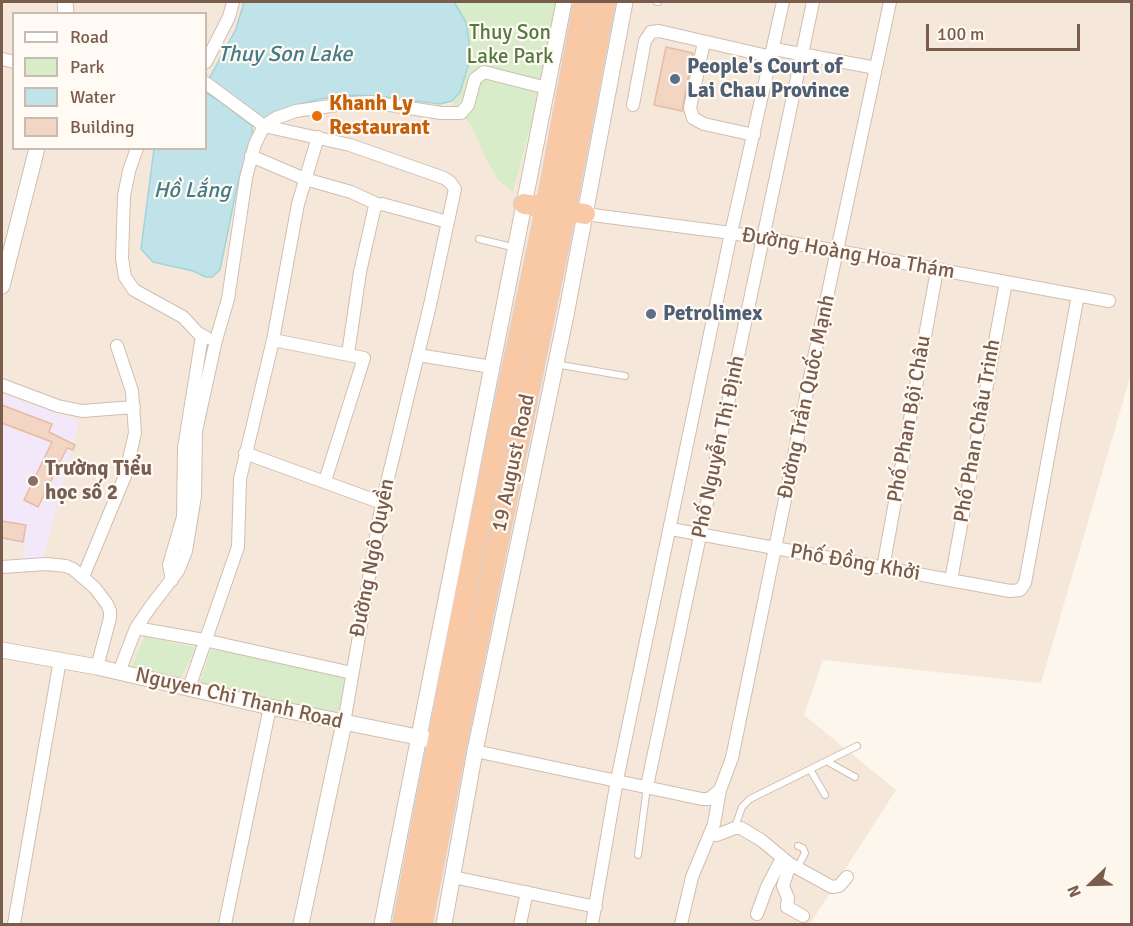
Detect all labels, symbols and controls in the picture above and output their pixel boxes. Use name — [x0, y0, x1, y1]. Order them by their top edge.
legend — [12, 12, 207, 150]
scale bar — [929, 12, 1084, 50]
park label: Thuy Son Lake Park — [466, 20, 554, 70]
text: 100 m — [937, 23, 984, 45]
text: Road — [70, 26, 109, 48]
water label: Thuy Son Lake — [218, 42, 352, 68]
place label: People's Court of Lai Chau Province — [687, 54, 849, 104]
text: Park — [70, 56, 105, 78]
marker: People's Court of Lai Chau Province — [668, 72, 682, 86]
text: Water — [70, 86, 115, 108]
place label: Khanh Ly Restaurant — [329, 91, 430, 141]
marker: Khanh Ly Restaurant — [310, 109, 324, 123]
text: Building — [70, 116, 134, 138]
water label: Hồ Lắng — [153, 178, 231, 204]
street label: Đường Hoàng Hoa Thám — [739, 223, 957, 285]
street label: Đường Trần Quốc Mạnh — [773, 293, 841, 501]
place label: Petrolimex — [663, 301, 762, 327]
marker: Petrolimex — [644, 307, 658, 321]
street label: Phố Phan Bội Châu — [883, 334, 937, 504]
street label: Phố Phan Châu Trinh — [949, 337, 1007, 525]
street label: Phố Nguyễn Thị Định — [687, 353, 751, 541]
street label: 19 August Road — [487, 392, 541, 534]
place label: Trường Tiểu học số 2 — [45, 456, 152, 506]
marker: Trường Tiểu học số 2 — [26, 474, 40, 488]
street label: Đường Ngô Quyền — [345, 476, 401, 640]
street label: Phố Đồng Khởi — [788, 539, 922, 587]
street label: Nguyen Chi Thanh Road — [133, 663, 345, 735]
north arrow — [1061, 854, 1121, 914]
text: N — [1063, 882, 1086, 900]

